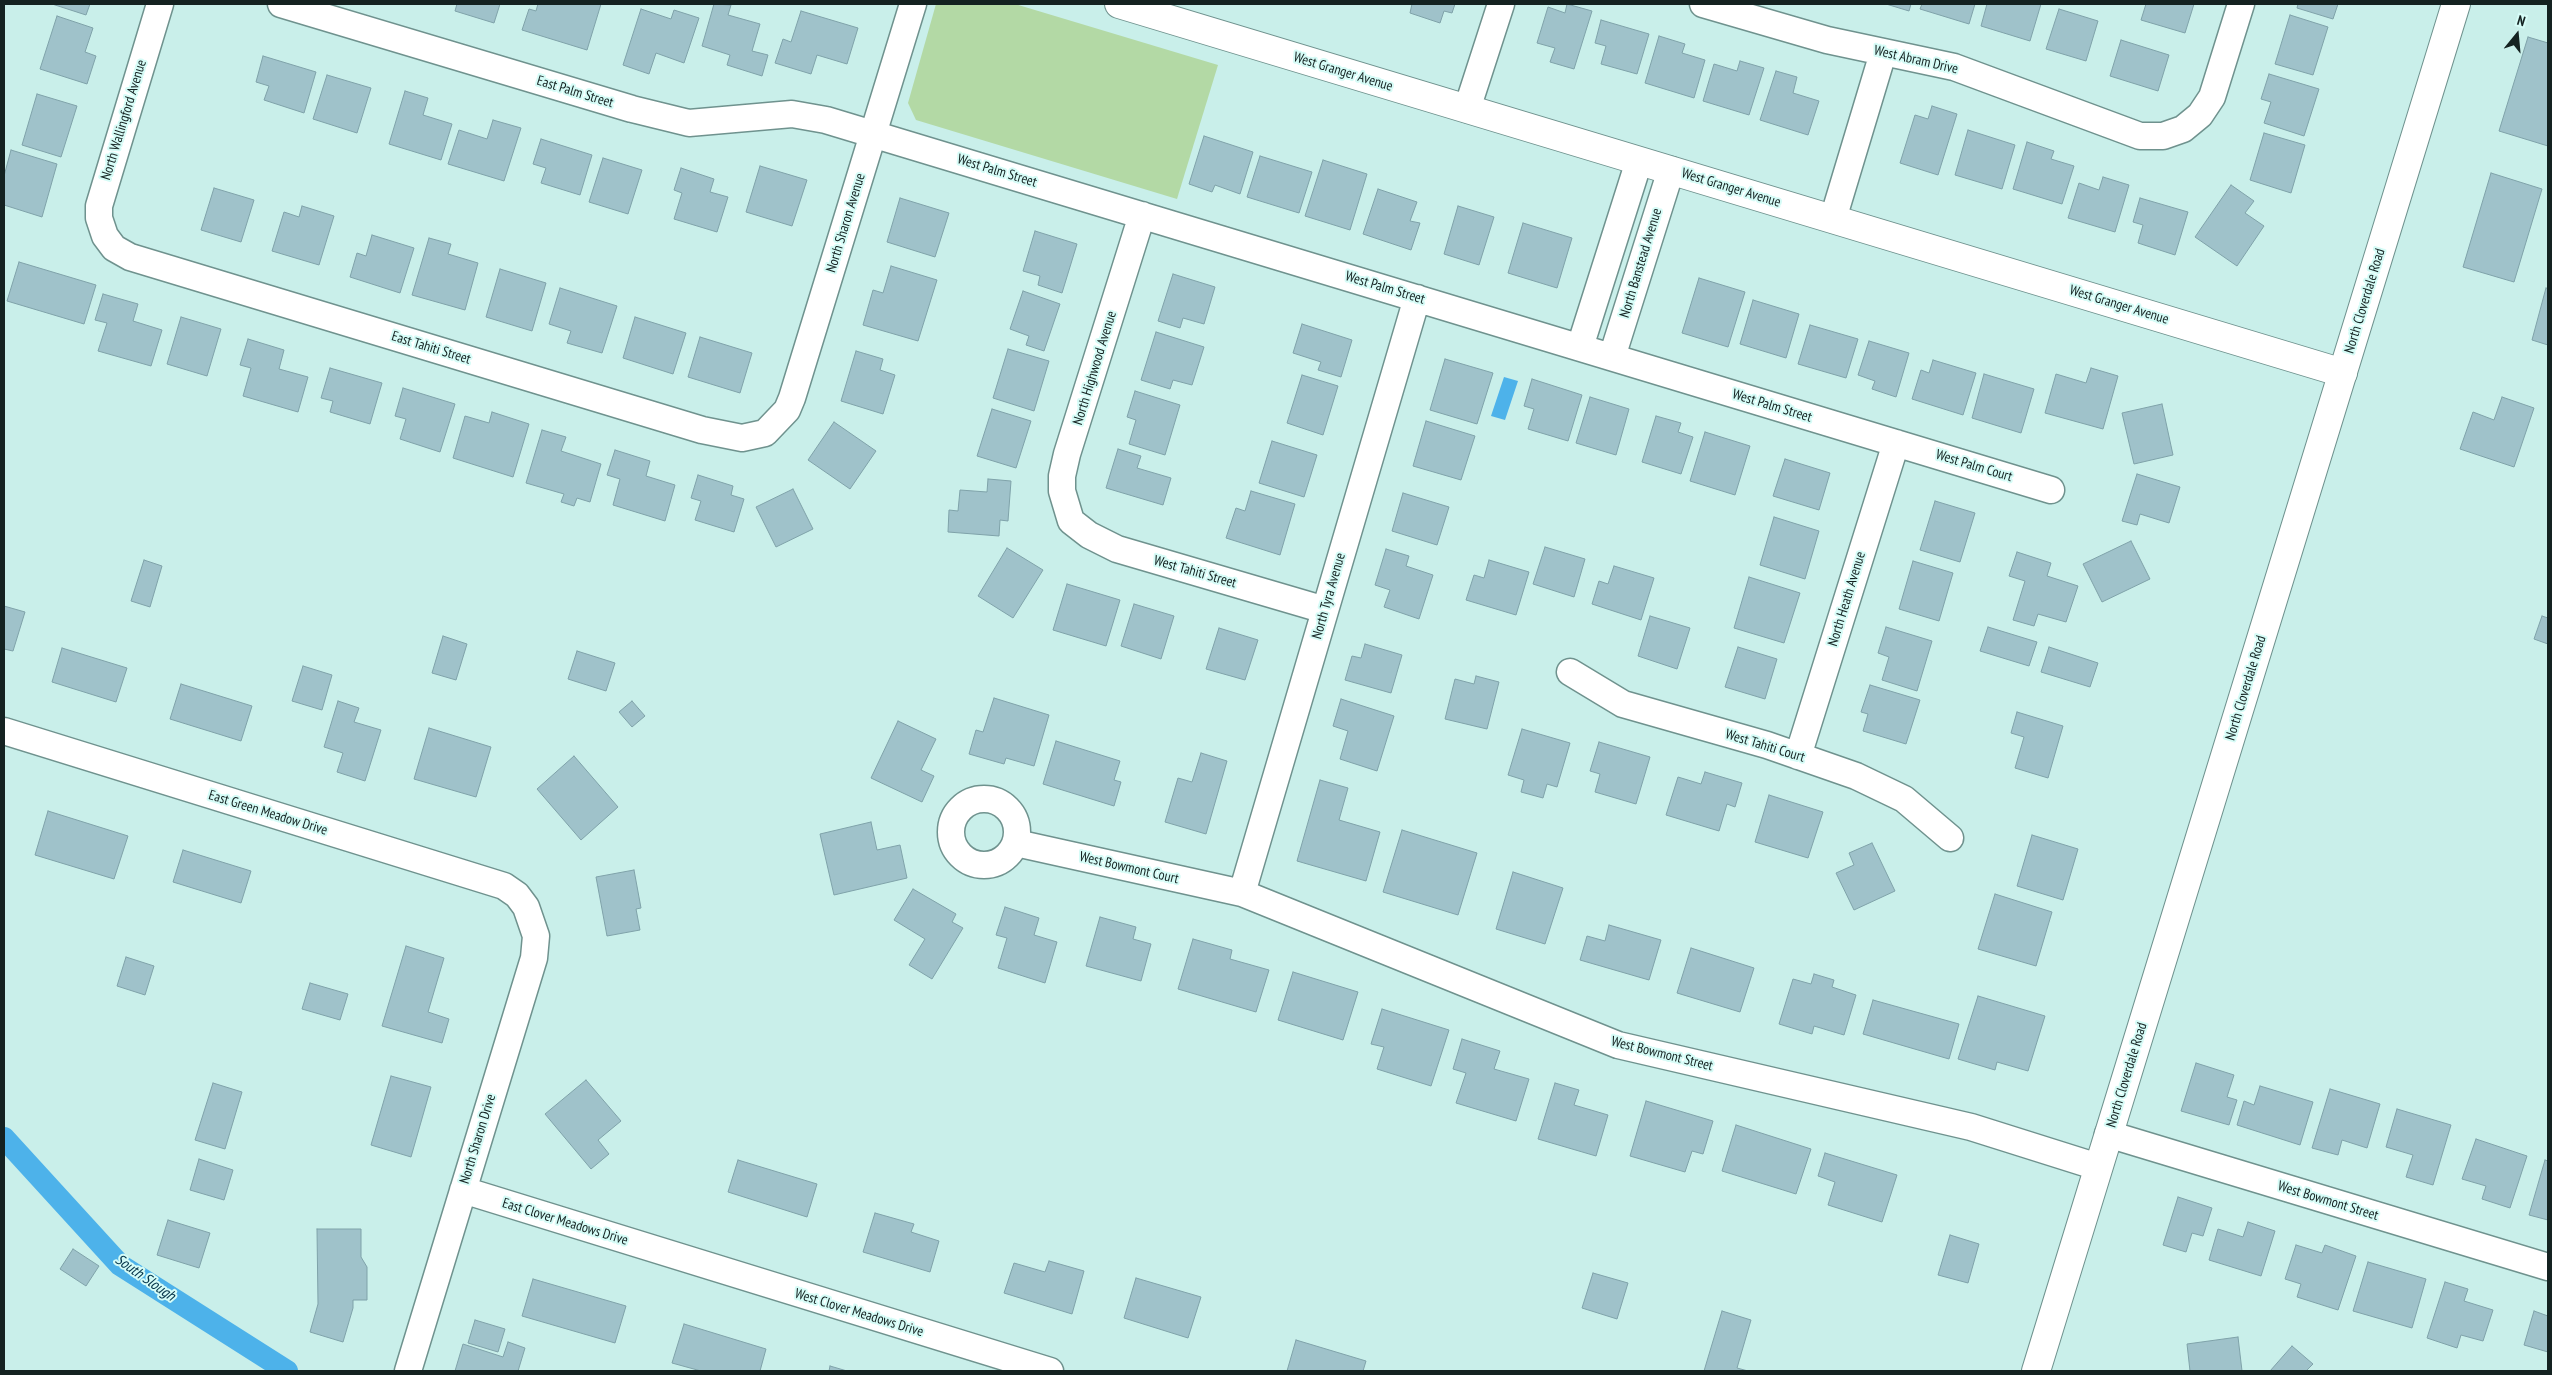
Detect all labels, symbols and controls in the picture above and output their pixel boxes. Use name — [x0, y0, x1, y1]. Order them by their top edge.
north arrow — [2492, 10, 2542, 60]
text: N — [2515, 11, 2528, 30]
street label: West Abram Drive — [1872, 42, 1960, 78]
street label: West Granger Avenue — [1291, 49, 1395, 95]
street label: North Wallingford Avenue — [98, 58, 150, 182]
street label: East Palm Street — [535, 72, 615, 112]
street label: West Palm Street — [955, 151, 1039, 191]
street label: West Granger Avenue — [1679, 165, 1783, 211]
street label: North Sharon Avenue — [823, 171, 869, 275]
street label: North Banstead Avenue — [1616, 206, 1666, 320]
street label: North Cloverdale Road — [2341, 246, 2389, 356]
street label: West Palm Street — [1343, 268, 1427, 308]
street label: West Granger Avenue — [2067, 282, 2171, 328]
street label: North Highwood Avenue — [1070, 309, 1120, 427]
street label: East Tahiti Street — [389, 328, 473, 368]
street label: West Palm Street — [1730, 386, 1814, 426]
street label: West Palm Court — [1934, 446, 2014, 486]
street label: North Heath Avenue — [1825, 550, 1869, 648]
street label: North Tyra Avenue — [1309, 551, 1349, 641]
street label: West Tahiti Street — [1152, 552, 1238, 592]
street label: North Cloverdale Road — [2222, 633, 2270, 743]
street label: West Tahiti Court — [1723, 726, 1807, 766]
street label: East Green Meadow Drive — [207, 787, 329, 839]
street label: West Bowmont Court — [1078, 848, 1180, 888]
street label: North Cloverdale Road — [2103, 1020, 2151, 1130]
street label: West Bowmont Street — [1609, 1033, 1715, 1075]
street label: North Sharon Drive — [456, 1092, 500, 1186]
street label: West Bowmont Street — [2276, 1178, 2380, 1224]
street label: East Clover Meadows Drive — [500, 1195, 630, 1249]
water label: South Slough — [111, 1251, 179, 1305]
street label: West Clover Meadows Drive — [793, 1285, 925, 1341]

